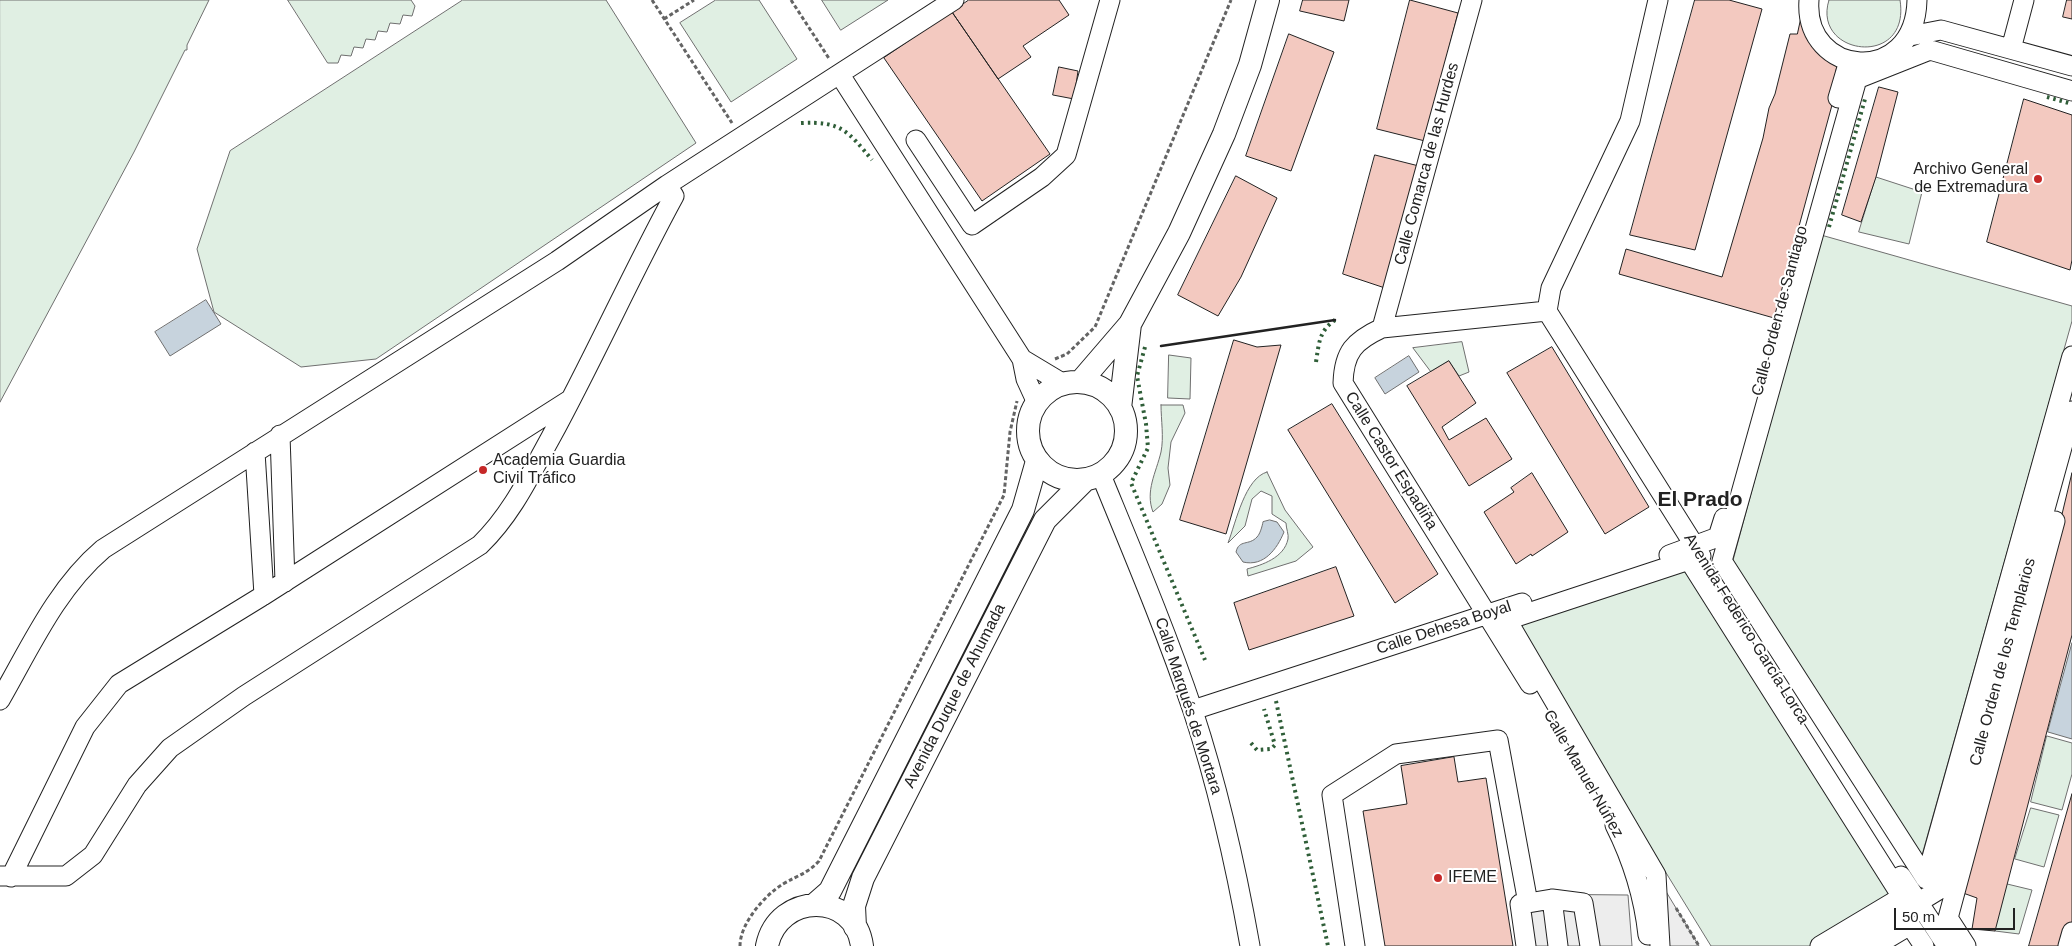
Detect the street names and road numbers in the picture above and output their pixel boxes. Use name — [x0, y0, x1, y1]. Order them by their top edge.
street label: Calle Comarca de las Hurdes — [1391, 61, 1463, 267]
street label: Calle Orden de Santiago — [1748, 224, 1812, 398]
street label: Calle Castor Espadiña — [1341, 388, 1441, 534]
street label: Avenida Federico García Lorca — [1679, 530, 1813, 728]
street label: Calle Orden de los Templarios — [1966, 556, 2040, 768]
street label: Calle Dehesa Boyal — [1374, 597, 1514, 659]
street label: Avenida Duque de Ahumada — [900, 601, 1010, 791]
street label: Calle Marqués de Mortara — [1150, 615, 1226, 797]
street label: Calle Manuel Núñez — [1539, 707, 1627, 841]

